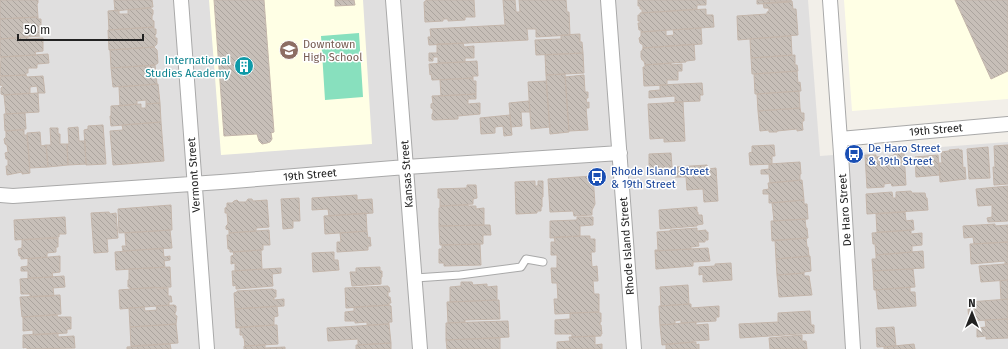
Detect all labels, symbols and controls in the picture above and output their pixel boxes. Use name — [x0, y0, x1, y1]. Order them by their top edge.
scale bar — [18, 16, 143, 42]
text: 50 m — [24, 23, 50, 37]
place label: Downtown High School — [303, 38, 362, 64]
school or university icon: Downtown High School — [278, 39, 300, 61]
place label: International Studies Academy — [145, 54, 231, 80]
building icon: International Studies Academy — [233, 55, 255, 77]
street label: 19th Street — [909, 121, 963, 139]
street label: Vermont Street — [185, 137, 203, 213]
street label: Kansas Street — [398, 140, 416, 208]
place label: De Haro Street & 19th Street — [868, 142, 941, 168]
bus stop icon: De Haro Street & 19th Street — [843, 143, 865, 165]
place label: Rhode Island Street & 19th Street — [611, 165, 709, 191]
street label: 19th Street — [283, 166, 337, 184]
bus stop icon: Rhode Island Street & 19th Street — [586, 166, 608, 188]
street label: De Haro Street — [836, 173, 854, 247]
street label: Rhode Island Street — [617, 196, 637, 296]
north arrow — [952, 293, 992, 333]
text: N — [968, 297, 976, 310]

